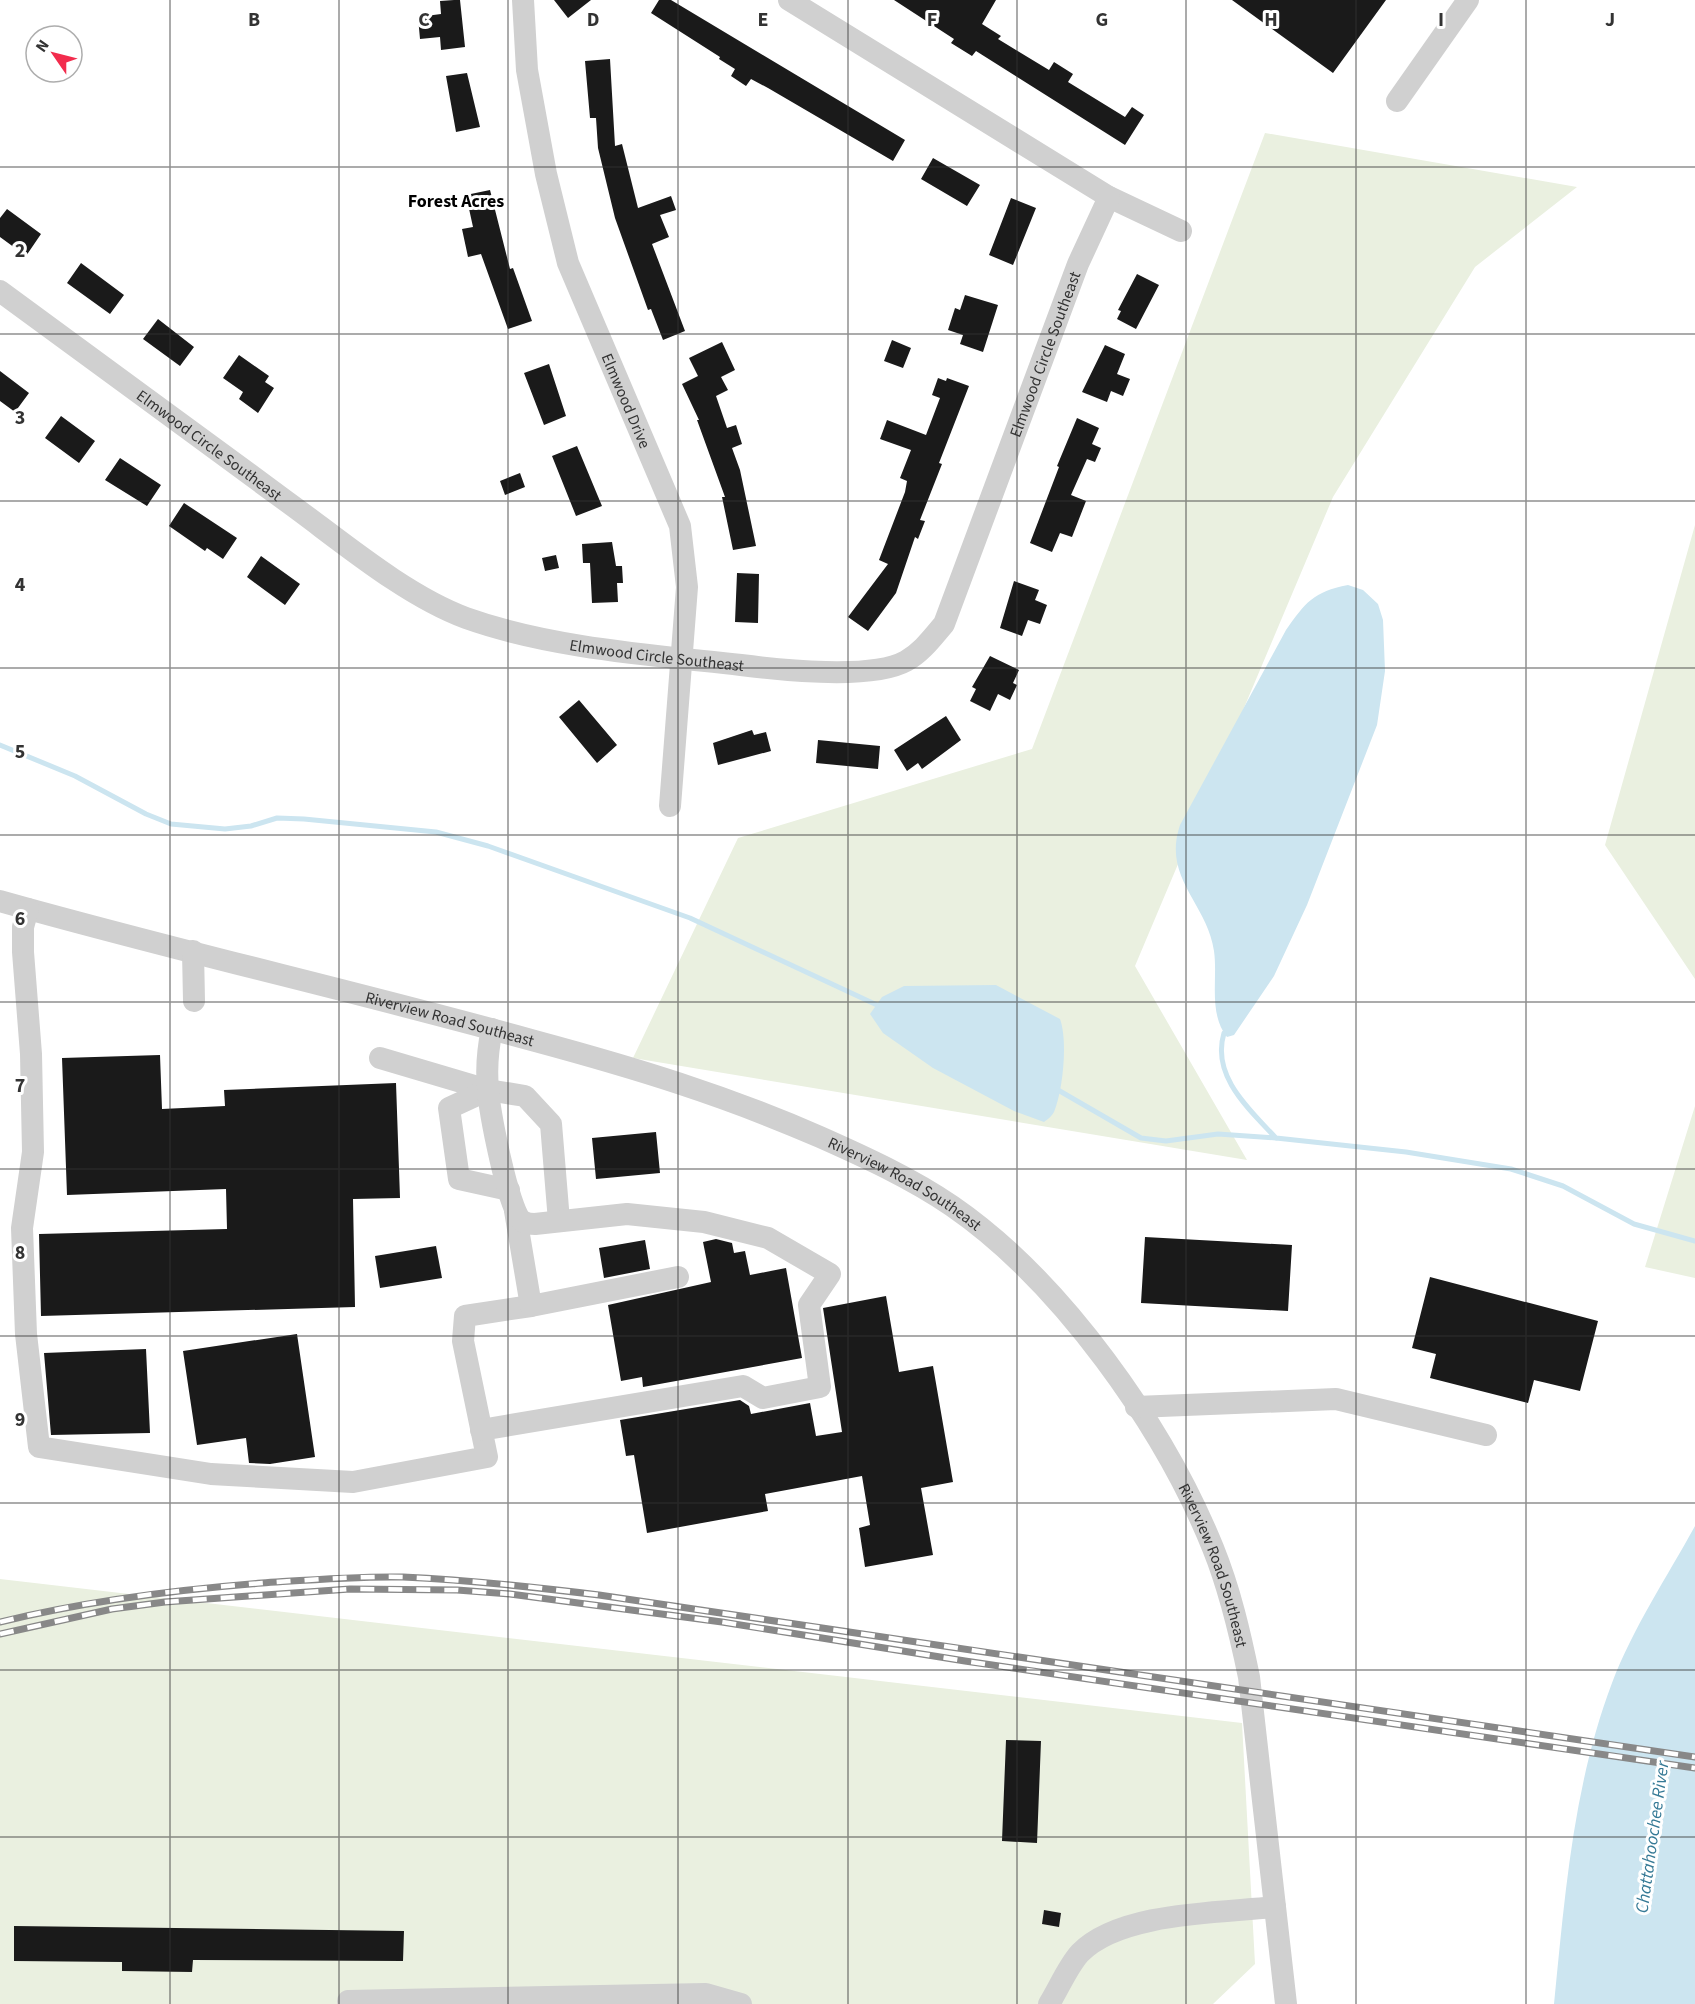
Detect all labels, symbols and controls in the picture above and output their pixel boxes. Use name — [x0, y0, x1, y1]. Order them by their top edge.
text: B — [248, 6, 260, 34]
text: C — [418, 6, 430, 34]
text: D — [587, 6, 599, 34]
text: E — [758, 6, 768, 34]
text: F — [927, 6, 937, 34]
text: G — [1096, 6, 1108, 34]
text: H — [1264, 6, 1278, 34]
text: I — [1438, 6, 1444, 34]
text: J — [1605, 6, 1615, 34]
north arrow — [24, 24, 84, 84]
text: N — [30, 35, 55, 57]
district label: Forest Acres — [408, 189, 504, 214]
text: 2 — [15, 237, 25, 265]
street label: Elmwood Circle Southeast — [1005, 268, 1087, 440]
street label: Elmwood Drive — [596, 350, 656, 452]
street label: Elmwood Circle Southeast — [132, 385, 287, 507]
text: 3 — [15, 404, 25, 432]
text: 4 — [15, 571, 26, 599]
street label: Elmwood Circle Southeast — [568, 634, 746, 677]
text: 5 — [15, 738, 25, 766]
text: 6 — [15, 905, 25, 933]
street label: Riverview Road Southeast — [363, 987, 537, 1052]
text: 7 — [15, 1072, 25, 1100]
street label: Riverview Road Southeast — [824, 1132, 986, 1236]
text: 8 — [15, 1239, 25, 1267]
text: 9 — [15, 1406, 25, 1434]
street label: Riverview Road Southeast — [1173, 1480, 1252, 1650]
water label: Chattahoochee River — [1629, 1759, 1676, 1915]

